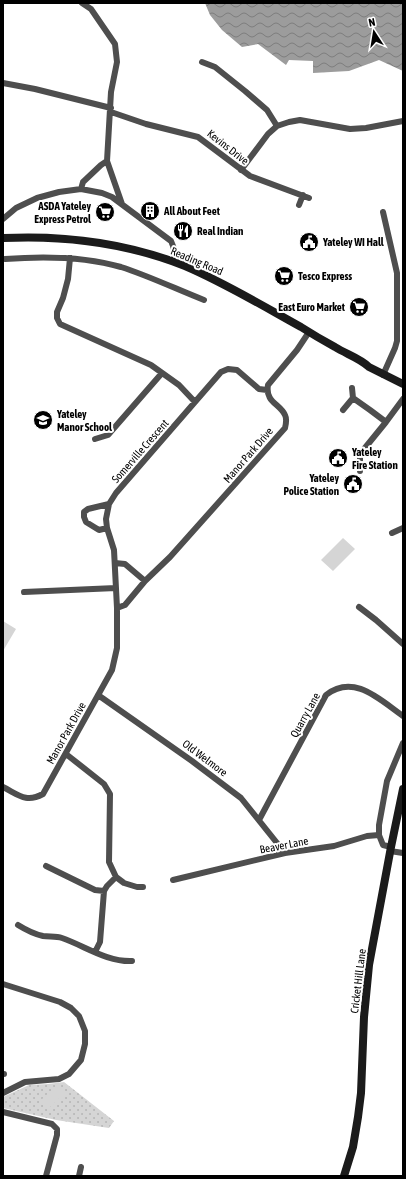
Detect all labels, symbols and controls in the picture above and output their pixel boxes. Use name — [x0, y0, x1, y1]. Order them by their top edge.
north arrow — [354, 12, 394, 52]
text: N — [367, 16, 376, 29]
street label: Kevins Drive — [205, 127, 251, 167]
place label: ASDA Yateley Express Petrol — [34, 200, 92, 225]
building icon: All About Feet — [139, 200, 161, 222]
supermarket icon: ASDA Yateley Express Petrol — [94, 201, 116, 223]
place label: All About Feet — [163, 205, 221, 217]
restaurant icon: Real Indian — [172, 220, 194, 242]
place label: Real Indian — [197, 225, 243, 237]
public building icon: Yateley WI Hall — [298, 231, 320, 253]
place label: Yateley WI Hall — [322, 236, 385, 248]
street label: Reading Road — [169, 245, 225, 277]
supermarket icon: Tesco Express — [273, 265, 295, 287]
place label: Tesco Express — [298, 270, 352, 282]
supermarket icon: East Euro Market — [348, 296, 370, 318]
place label: East Euro Market — [278, 301, 346, 313]
place label: Yateley Manor School — [56, 408, 113, 433]
school or university icon: Yateley Manor School — [32, 409, 54, 431]
street label: Somerville Crescent — [109, 417, 171, 485]
street label: Manor Park Drive — [221, 425, 275, 485]
place label: Yateley Fire Station — [351, 446, 398, 471]
public building icon: Yateley Fire Station — [327, 447, 349, 469]
place label: Yateley Police Station — [283, 472, 339, 497]
public building icon: Yateley Police Station — [342, 473, 364, 495]
street label: Quarry Lane — [288, 691, 322, 739]
street label: Manor Park Drive — [44, 700, 88, 766]
street label: Old Welmore — [180, 737, 230, 779]
street label: Beaver Lane — [259, 834, 309, 856]
street label: Cricket Hill Lane — [348, 948, 368, 1014]

